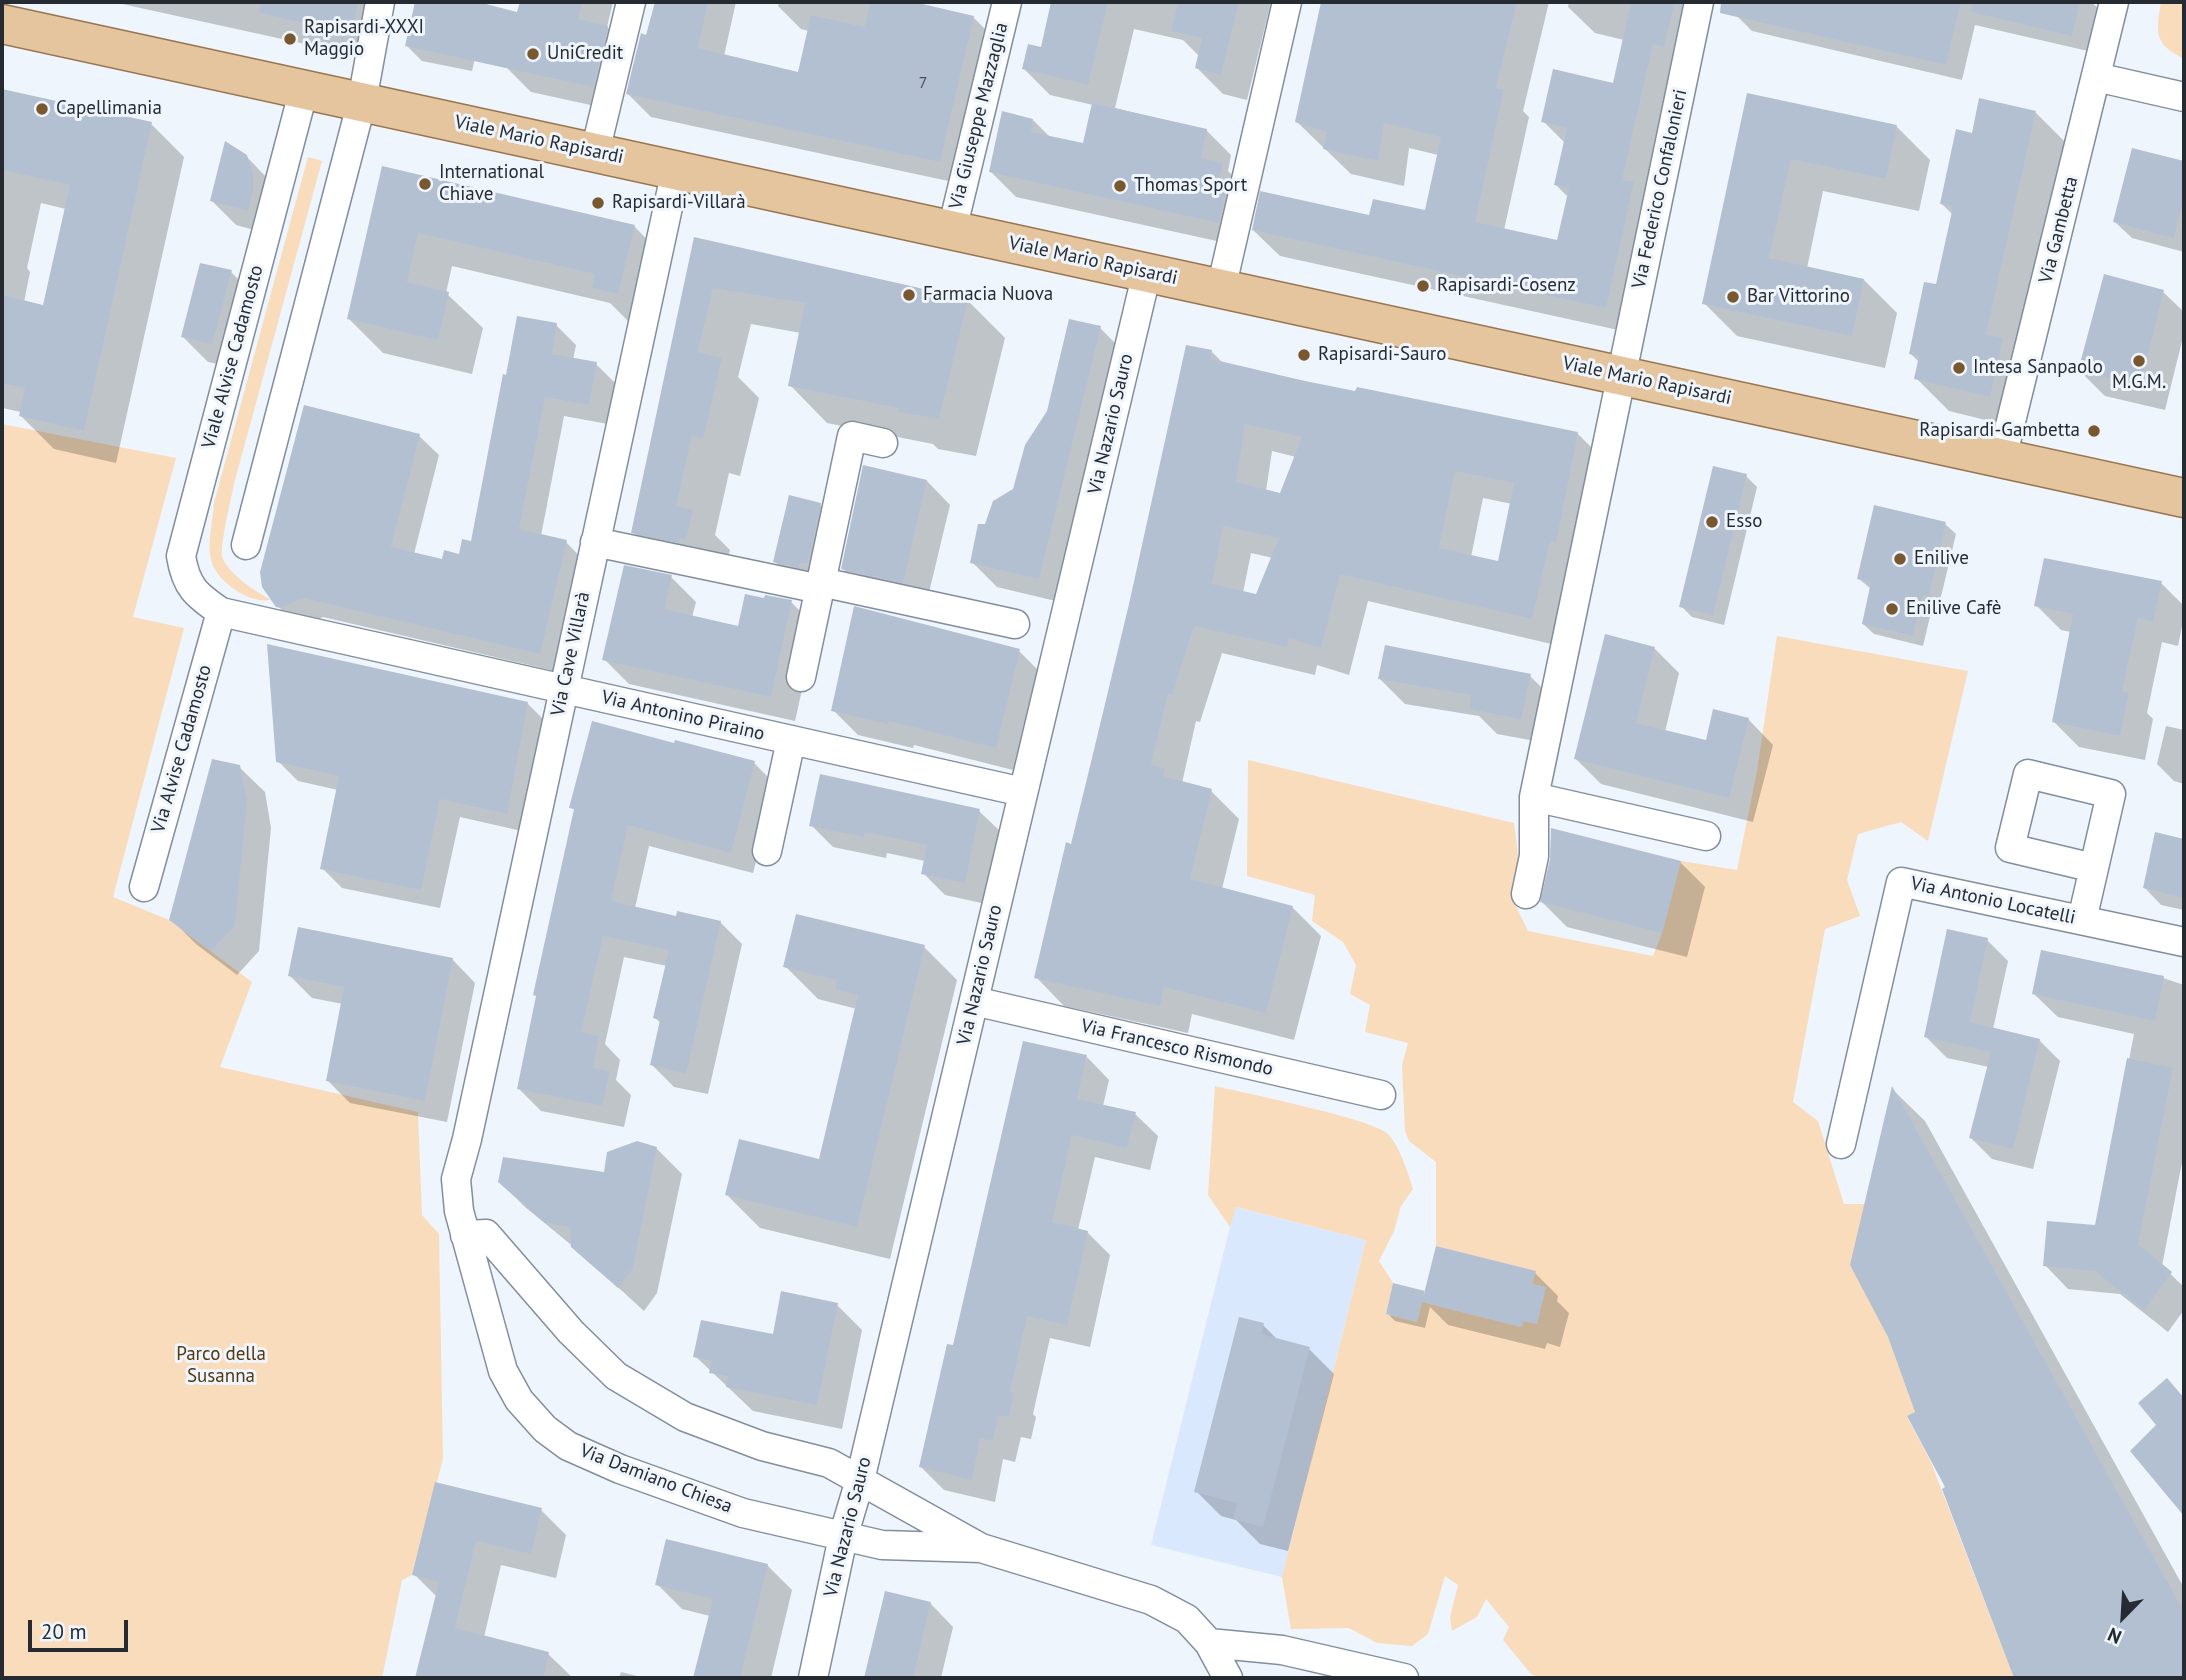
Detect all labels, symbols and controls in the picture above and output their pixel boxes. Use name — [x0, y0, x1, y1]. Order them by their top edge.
place label: Rapisardi-XXXI Maggio — [304, 17, 424, 61]
street label: Via Giuseppe Mazzaglia — [945, 20, 1013, 212]
marker: Rapisardi-XXXI Maggio — [282, 31, 298, 47]
place label: UniCredit — [547, 43, 623, 65]
marker: UniCredit — [525, 46, 541, 62]
house number: 7 — [919, 73, 927, 93]
street label: Via Federico Confalonieri — [1628, 87, 1692, 291]
place label: Capellimania — [56, 98, 162, 120]
marker: Capellimania — [34, 101, 50, 117]
street label: Viale Mario Rapisardi — [453, 111, 625, 169]
place label: International Chiave — [439, 162, 544, 206]
street label: Via Gambetta — [2035, 174, 2083, 286]
place label: Thomas Sport — [1134, 175, 1247, 197]
marker: International Chiave — [417, 176, 433, 192]
marker: Thomas Sport — [1112, 178, 1128, 194]
place label: Rapisardi-Villarà — [612, 192, 746, 214]
marker: Rapisardi-Villarà — [590, 195, 606, 211]
street label: Viale Mario Rapisardi — [1007, 232, 1179, 290]
street label: Viale Alvise Cadamosto — [198, 263, 268, 451]
place label: Rapisardi-Cosenz — [1437, 275, 1576, 297]
marker: Rapisardi-Cosenz — [1415, 278, 1431, 294]
place label: Farmacia Nuova — [923, 284, 1053, 306]
place label: Bar Vittorino — [1747, 286, 1850, 308]
marker: Farmacia Nuova — [901, 287, 917, 303]
marker: Bar Vittorino — [1725, 289, 1741, 305]
place label: Rapisardi-Sauro — [1318, 344, 1446, 366]
marker: Rapisardi-Sauro — [1296, 347, 1312, 363]
street label: Via Nazario Sauro — [1084, 351, 1138, 497]
street label: Viale Mario Rapisardi — [1561, 352, 1733, 410]
marker: M.G.M. — [2131, 353, 2147, 369]
place label: Intesa Sanpaolo — [1973, 357, 2103, 379]
marker: Intesa Sanpaolo — [1951, 360, 1967, 376]
place label: M.G.M. — [2112, 372, 2166, 394]
place label: Rapisardi-Gambetta — [1919, 420, 2080, 442]
marker: Rapisardi-Gambetta — [2086, 423, 2102, 439]
place label: Esso — [1726, 511, 1762, 533]
marker: Esso — [1704, 514, 1720, 530]
place label: Enilive — [1914, 548, 1969, 570]
marker: Enilive — [1892, 551, 1908, 567]
street label: Via Cave Villarà — [547, 590, 595, 718]
place label: Enilive Cafè — [1906, 598, 2001, 620]
marker: Enilive Cafè — [1884, 601, 1900, 617]
street label: Via Alvise Cadamosto — [147, 662, 217, 836]
street label: Via Antonino Piraino — [599, 686, 767, 746]
street label: Via Antonio Locatelli — [1908, 872, 2078, 930]
street label: Via Nazario Sauro — [953, 902, 1007, 1048]
street label: Via Francesco Rismondo — [1079, 1015, 1275, 1081]
park label: Parco della Susanna — [176, 1344, 266, 1388]
street label: Via Damiano Chiesa — [577, 1439, 735, 1519]
street label: Via Nazario Sauro — [820, 1455, 876, 1599]
north arrow — [2088, 1582, 2158, 1652]
scale bar — [32, 1606, 131, 1650]
text: 20 m — [41, 1618, 87, 1645]
text: N — [2104, 1623, 2125, 1650]

